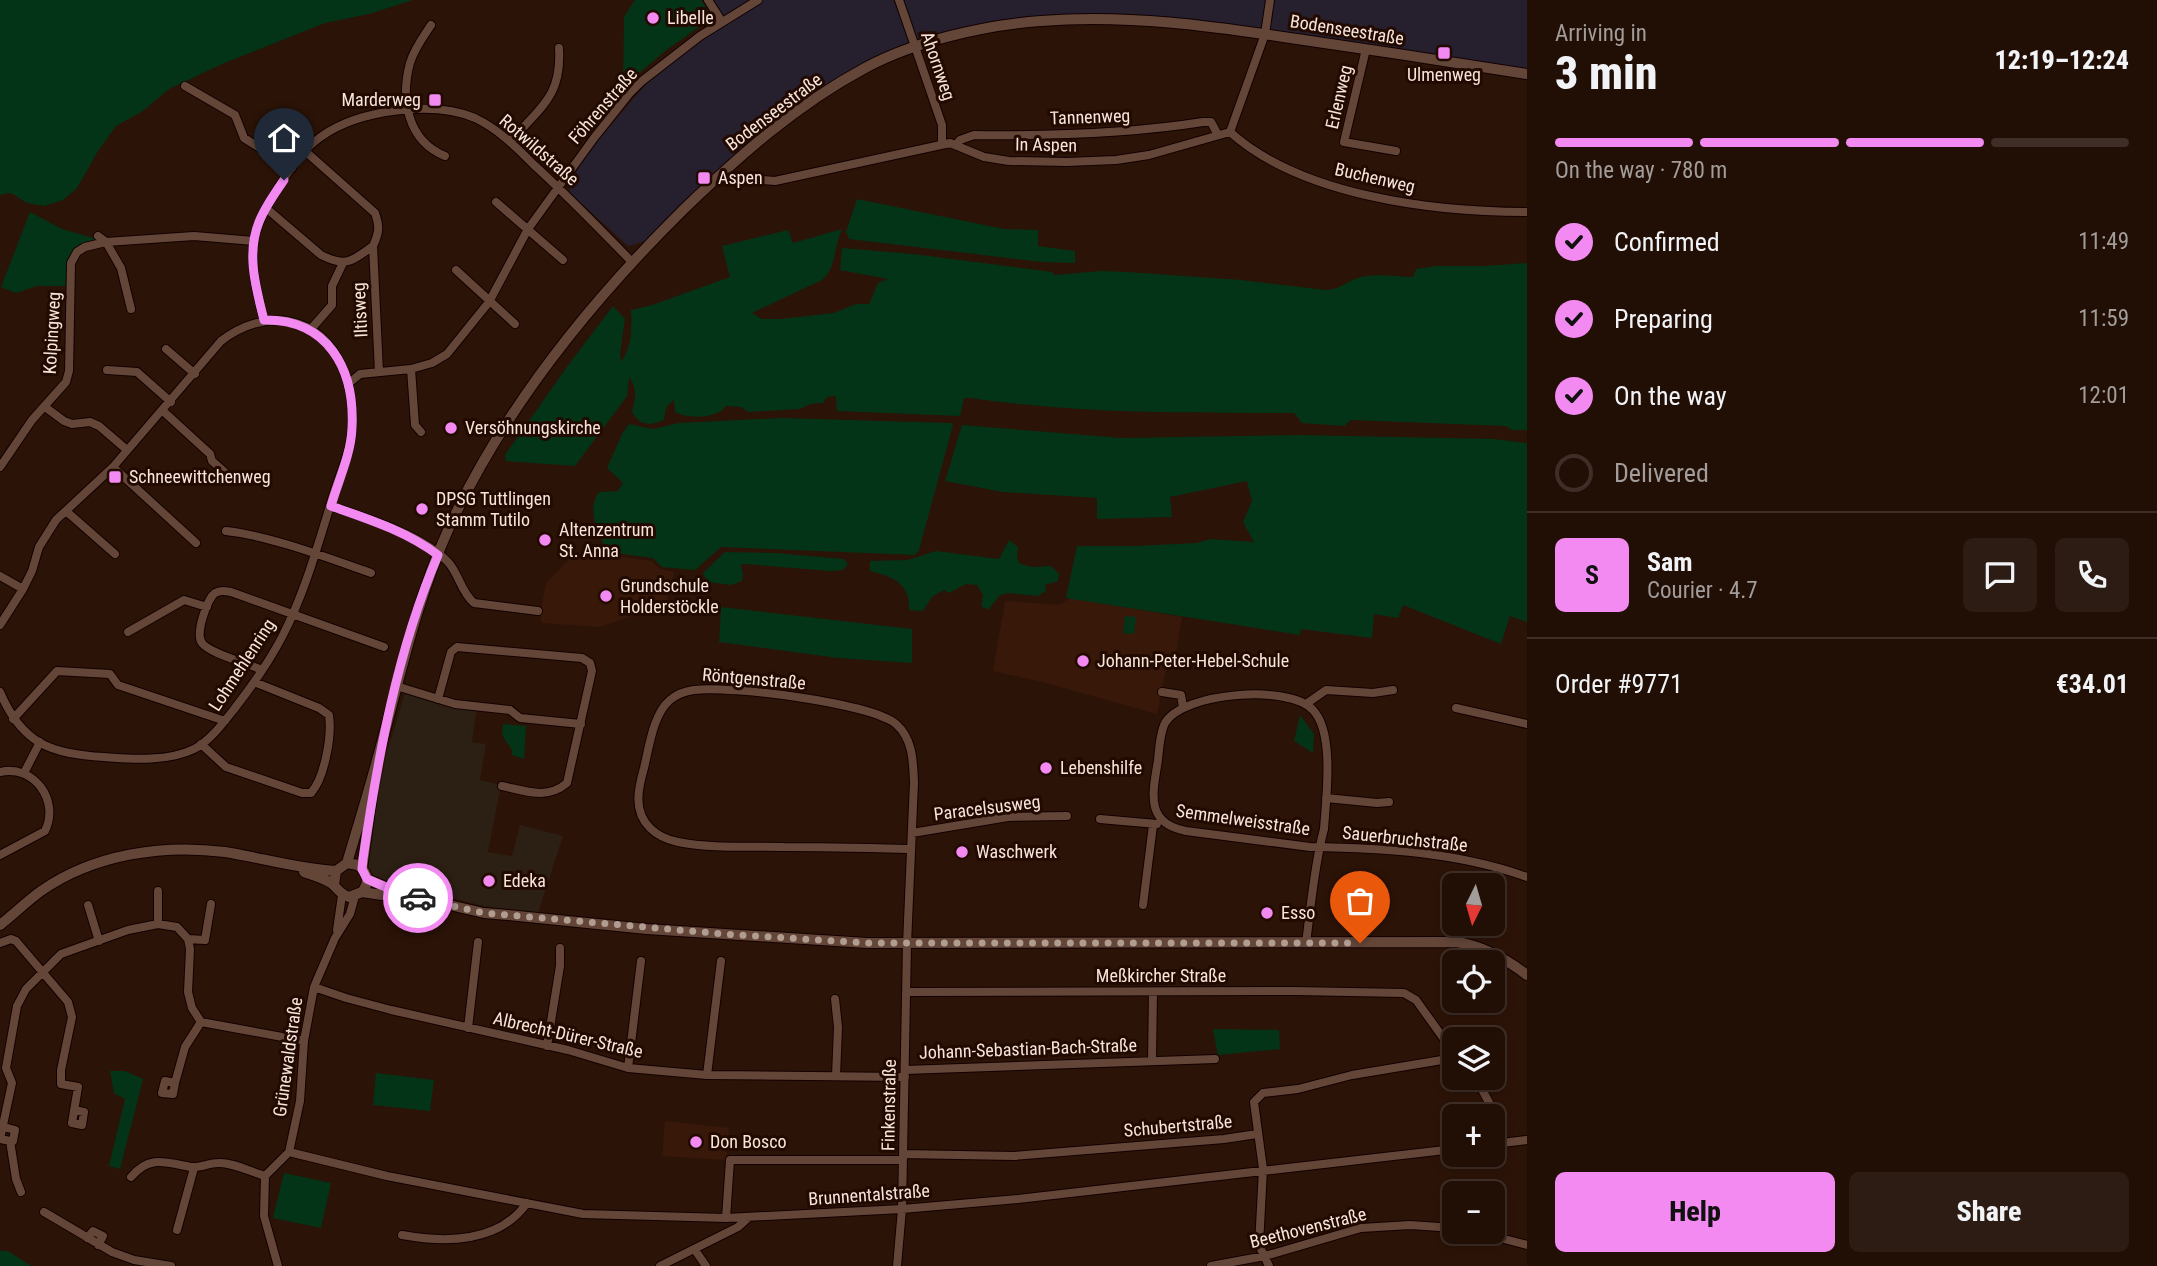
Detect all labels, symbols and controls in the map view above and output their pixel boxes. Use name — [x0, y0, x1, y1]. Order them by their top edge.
place label: Libelle — [667, 7, 714, 28]
marker: Libelle — [645, 10, 661, 26]
street label: Bodenseestraße — [1289, 10, 1406, 49]
text: Arriving in — [1555, 20, 1647, 47]
street label: Ahornweg — [917, 29, 960, 103]
marker: Ulmenweg — [1436, 45, 1452, 61]
text: 12:19–12:24 — [1995, 45, 2129, 75]
text: 3 min — [1555, 46, 1658, 100]
street label: Föhrenstraße — [564, 63, 641, 148]
street label: Erlenweg — [1321, 63, 1356, 131]
place label: Ulmenweg — [1407, 64, 1481, 85]
street label: Bodenseestraße — [721, 69, 826, 155]
place label: Marderweg — [341, 89, 421, 110]
marker: Marderweg — [427, 92, 443, 108]
street label: Tannenweg — [1049, 105, 1131, 128]
pin — [254, 108, 314, 180]
street label: Rotwildstraße — [495, 110, 583, 190]
icon: home — [265, 119, 303, 157]
street label: In Aspen — [1015, 133, 1077, 156]
text: On the way · 780 m — [1555, 157, 1727, 184]
street label: Buchenweg — [1333, 158, 1417, 197]
place label: Aspen — [718, 167, 763, 188]
marker: Aspen — [696, 170, 712, 186]
icon: check — [1555, 223, 1593, 261]
text: Confirmed — [1614, 227, 1720, 257]
text: 11:49 — [2078, 228, 2129, 255]
street label: Iltisweg — [348, 282, 371, 338]
street label: Kolpingweg — [39, 291, 64, 375]
icon: check — [1555, 300, 1593, 338]
text: Preparing — [1614, 304, 1713, 334]
text: 11:59 — [2078, 305, 2129, 332]
icon: check — [1555, 377, 1593, 415]
text: On the way — [1614, 381, 1727, 411]
text: 12:01 — [2078, 382, 2129, 409]
place label: Versöhnungskirche — [465, 417, 601, 438]
marker: Versöhnungskirche — [443, 420, 459, 436]
text: Delivered — [1614, 458, 1709, 488]
place label: Schneewittchenweg — [129, 466, 271, 487]
marker: Schneewittchenweg — [107, 469, 123, 485]
place label: DPSG Tuttlingen Stamm Tutilo — [436, 488, 551, 530]
marker: DPSG Tuttlingen Stamm Tutilo — [414, 501, 430, 517]
place label: Altenzentrum St. Anna — [559, 519, 654, 561]
marker: Altenzentrum St. Anna — [537, 532, 553, 548]
button: chat — [1963, 538, 2037, 612]
button: phone — [2055, 538, 2129, 612]
text: Sam — [1647, 547, 1693, 577]
text: S — [1585, 560, 1599, 590]
place label: Grundschule Holderstöckle — [620, 575, 719, 617]
text: Courier · 4.7 — [1647, 577, 1758, 604]
marker: Grundschule Holderstöckle — [598, 588, 614, 604]
street label: Lohmehlenring — [204, 615, 279, 715]
place label: Johann-Peter-Hebel-Schule — [1097, 650, 1289, 671]
marker: Johann-Peter-Hebel-Schule — [1075, 653, 1091, 669]
street label: Röntgenstraße — [701, 664, 807, 693]
text: Order #9771 — [1555, 669, 1683, 699]
text: €34.01 — [2056, 669, 2129, 699]
place label: Lebenshilfe — [1060, 757, 1142, 778]
marker: Lebenshilfe — [1038, 760, 1054, 776]
street label: Paracelsusweg — [932, 791, 1041, 824]
street label: Semmelweisstraße — [1175, 800, 1311, 839]
street label: Sauerbruchstraße — [1341, 821, 1469, 856]
place label: Waschwerk — [976, 841, 1057, 862]
marker: Waschwerk — [954, 844, 970, 860]
courier — [383, 863, 453, 933]
place label: Edeka — [503, 870, 546, 891]
pin — [1330, 871, 1390, 943]
marker: Edeka — [481, 873, 497, 889]
north arrow — [1442, 873, 1505, 936]
map controls — [1442, 873, 1505, 1244]
icon: car — [399, 879, 437, 917]
icon: bag — [1341, 882, 1379, 920]
place label: Esso — [1281, 902, 1315, 923]
marker: Esso — [1259, 905, 1275, 921]
button: locate — [1442, 950, 1505, 1013]
street label: Meßkircher Straße — [1096, 965, 1226, 986]
street label: Grünewaldstraße — [269, 996, 306, 1118]
street label: Albrecht-Dürer-Straße — [491, 1007, 645, 1062]
button: layers — [1442, 1027, 1505, 1090]
street label: Johann-Sebastian-Bach-Straße — [919, 1034, 1137, 1063]
street label: Finkenstraße — [877, 1059, 900, 1151]
button: + — [1442, 1104, 1505, 1167]
street label: Schubertstraße — [1123, 1110, 1233, 1141]
place label: Don Bosco — [710, 1131, 787, 1152]
marker: Don Bosco — [688, 1134, 704, 1150]
button: Help — [1555, 1172, 1835, 1252]
button: Share — [1849, 1172, 2129, 1252]
street label: Brunnentalstraße — [807, 1180, 930, 1209]
button: − — [1442, 1181, 1505, 1244]
street label: Beethovenstraße — [1247, 1203, 1368, 1252]

